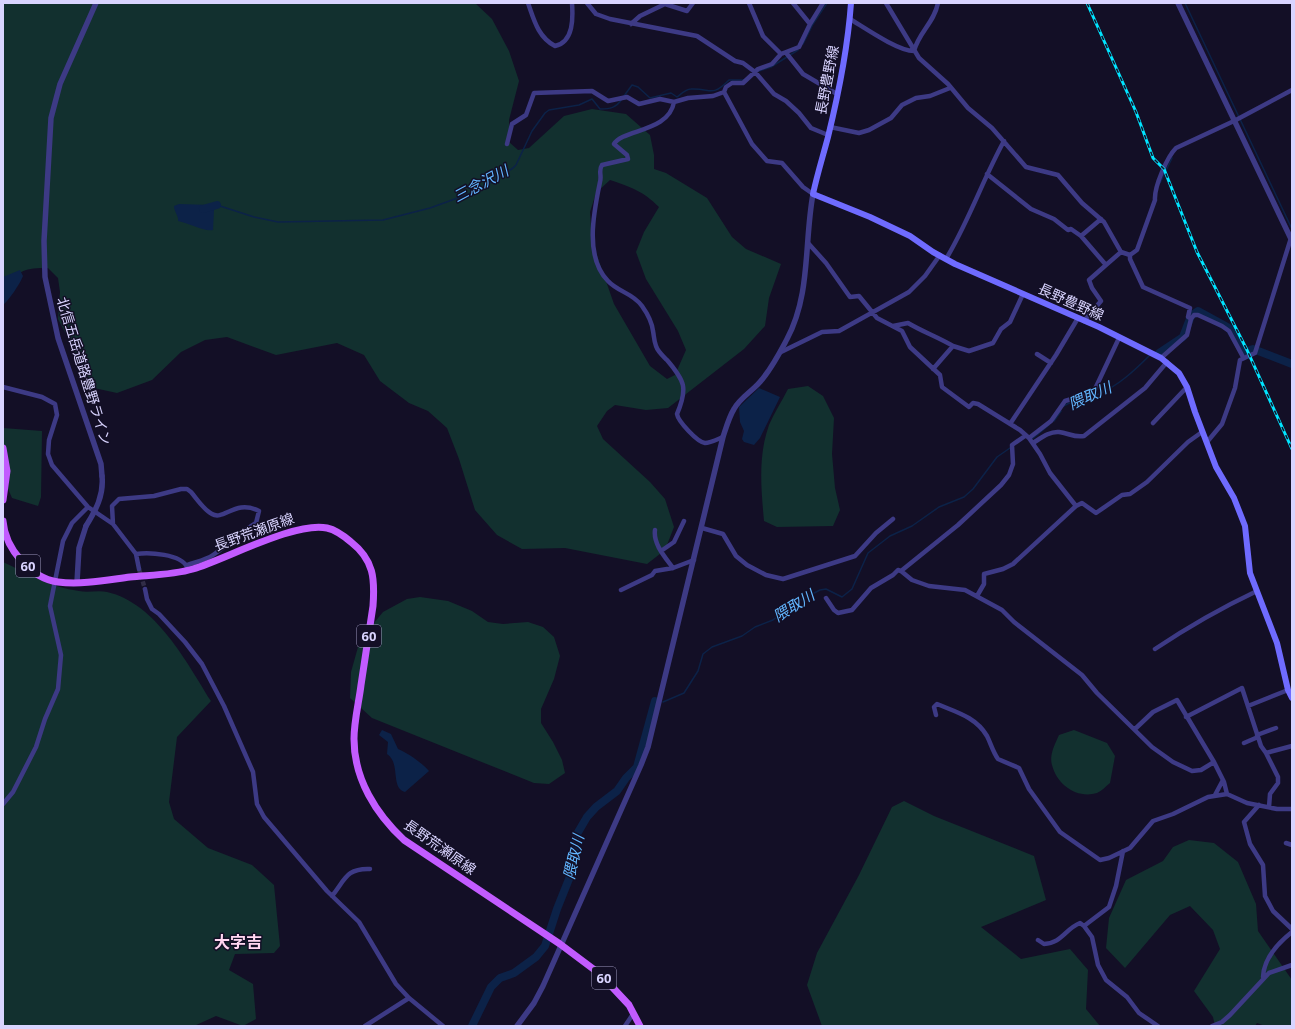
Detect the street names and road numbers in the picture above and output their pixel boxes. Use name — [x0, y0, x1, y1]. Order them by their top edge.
street label: 長野豊野線 — [811, 44, 843, 116]
street label: 長野豊野線 — [1035, 279, 1107, 324]
street label: 北信五岳道路豊野ライン — [53, 294, 116, 447]
street label: 長野荒瀬原線 — [211, 508, 297, 555]
road number: 60 — [16, 555, 40, 577]
road number: 60 — [357, 625, 381, 647]
street label: 長野荒瀬原線 — [400, 815, 480, 878]
road number: 60 — [592, 967, 616, 989]

